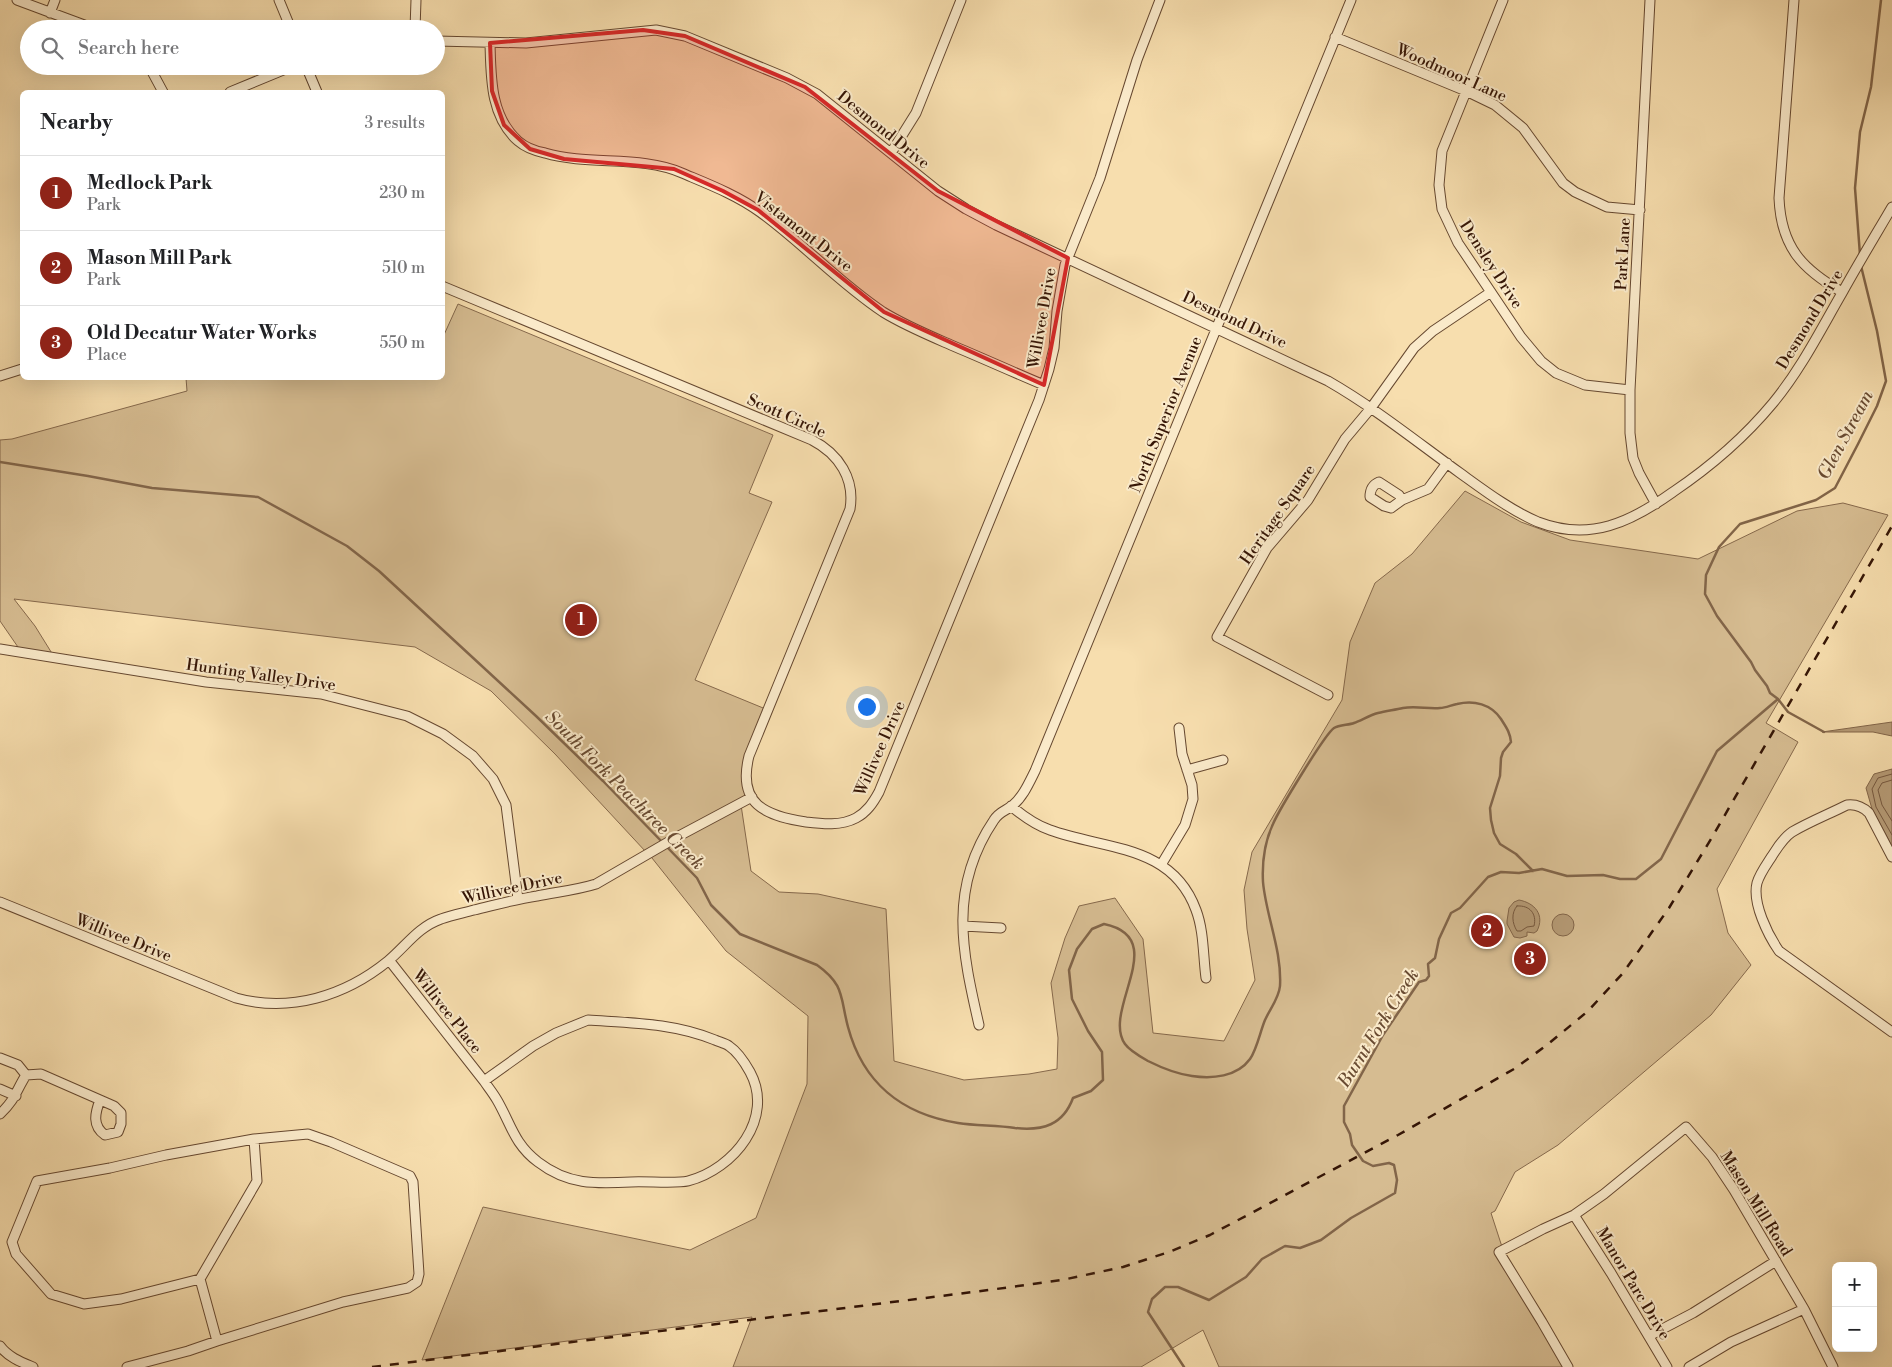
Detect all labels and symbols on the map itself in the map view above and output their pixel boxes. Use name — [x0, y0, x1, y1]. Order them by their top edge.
street label: Woodmoor Lane — [1392, 39, 1510, 106]
street label: Desmond Drive — [833, 86, 934, 173]
street label: Vistamont Drive — [749, 187, 857, 276]
street label: Densley Drive — [1455, 216, 1527, 313]
street label: Park Lane — [1611, 217, 1635, 291]
street label: Willivee Drive — [1023, 266, 1061, 371]
street label: Desmond Drive — [1772, 266, 1848, 373]
street label: Desmond Drive — [1179, 287, 1290, 353]
street label: North Superior Avenue — [1125, 333, 1206, 495]
water label: Glen Stream — [1812, 386, 1879, 484]
street label: Scott Circle — [744, 390, 829, 442]
street label: Heritage Square — [1236, 461, 1320, 569]
pin: 1 — [565, 601, 597, 639]
street label: Hunting Valley Drive — [185, 655, 337, 695]
your location — [854, 694, 880, 720]
street label: Willivee Drive — [850, 698, 910, 800]
water label: South Fork Peachtree Creek — [540, 706, 709, 875]
street label: Willivee Drive — [459, 868, 564, 909]
street label: Willivee Drive — [72, 909, 175, 966]
pin: 2 — [1471, 912, 1503, 950]
pin: 3 — [1514, 940, 1546, 978]
water label: Burnt Fork Creek — [1332, 964, 1424, 1093]
street label: Willivee Place — [408, 965, 486, 1058]
street label: Mason Mill Road — [1716, 1147, 1797, 1260]
street label: Manor Parc Drive — [1592, 1223, 1675, 1344]

